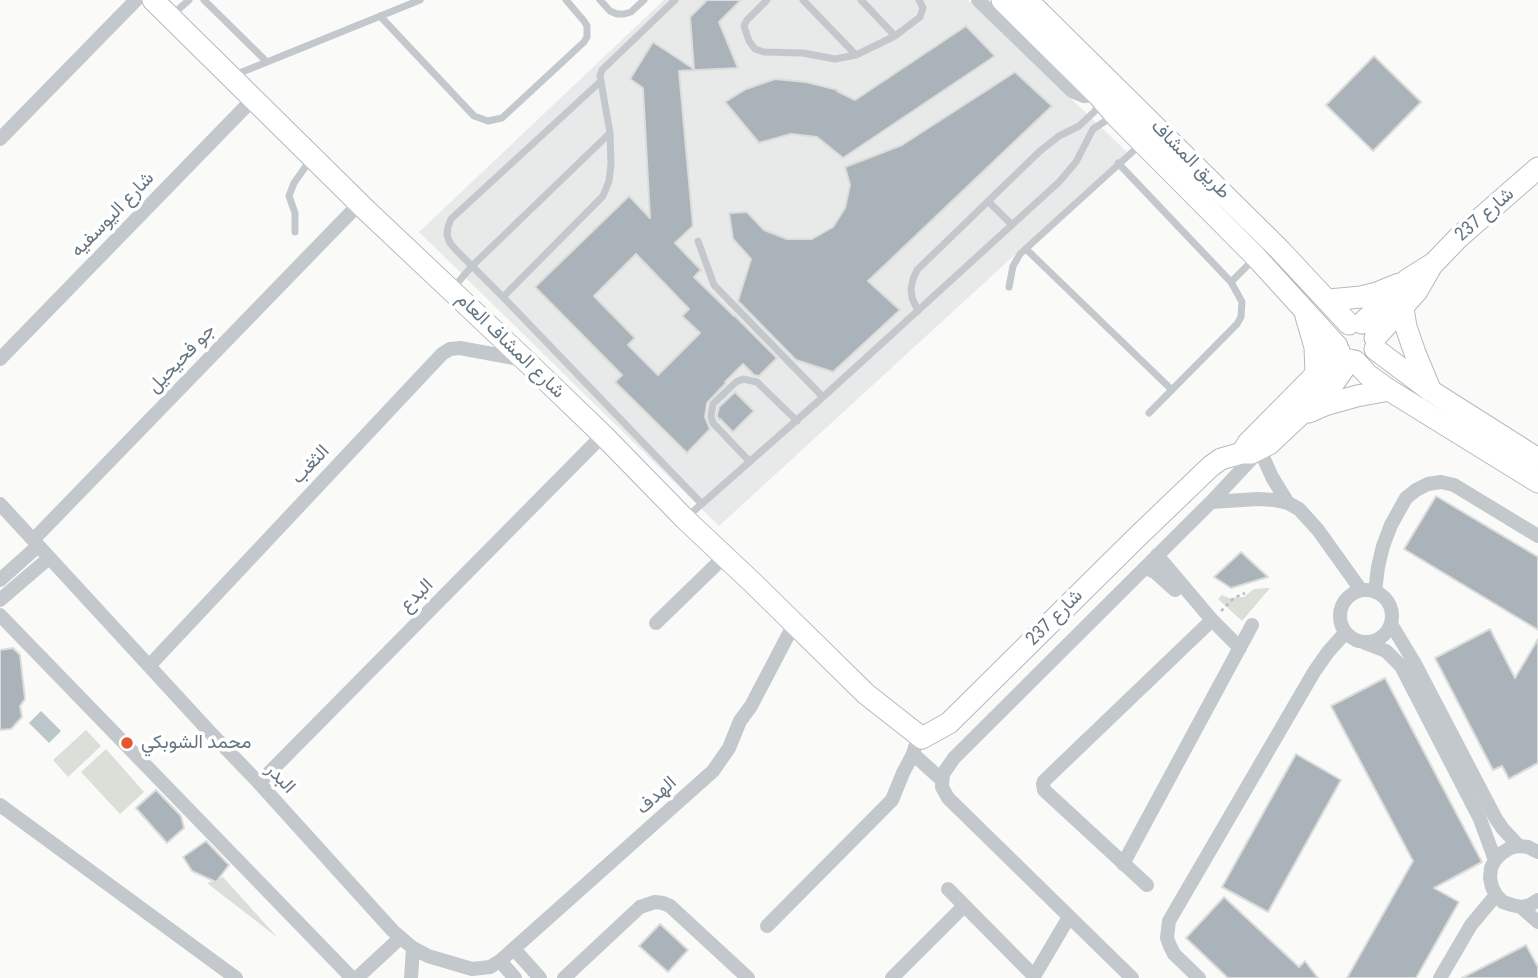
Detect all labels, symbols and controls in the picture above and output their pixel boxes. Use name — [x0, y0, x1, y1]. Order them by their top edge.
street label: طريق المشاف — [1146, 116, 1234, 204]
street label: شارع اليوسفيه — [67, 168, 159, 262]
street label: شارع 237 — [1451, 183, 1519, 247]
street label: شارع المشاف العام — [451, 288, 569, 404]
street label: جو فحيحيل — [143, 320, 221, 398]
street label: الثغب — [287, 441, 335, 489]
street label: البدع — [395, 574, 439, 618]
street label: شارع 237 — [1022, 585, 1088, 651]
place label: محمد الشوبكي — [141, 732, 251, 754]
marker: محمد الشوبكي — [119, 735, 135, 751]
street label: البدر — [260, 759, 300, 799]
street label: الهدف — [632, 772, 682, 820]

